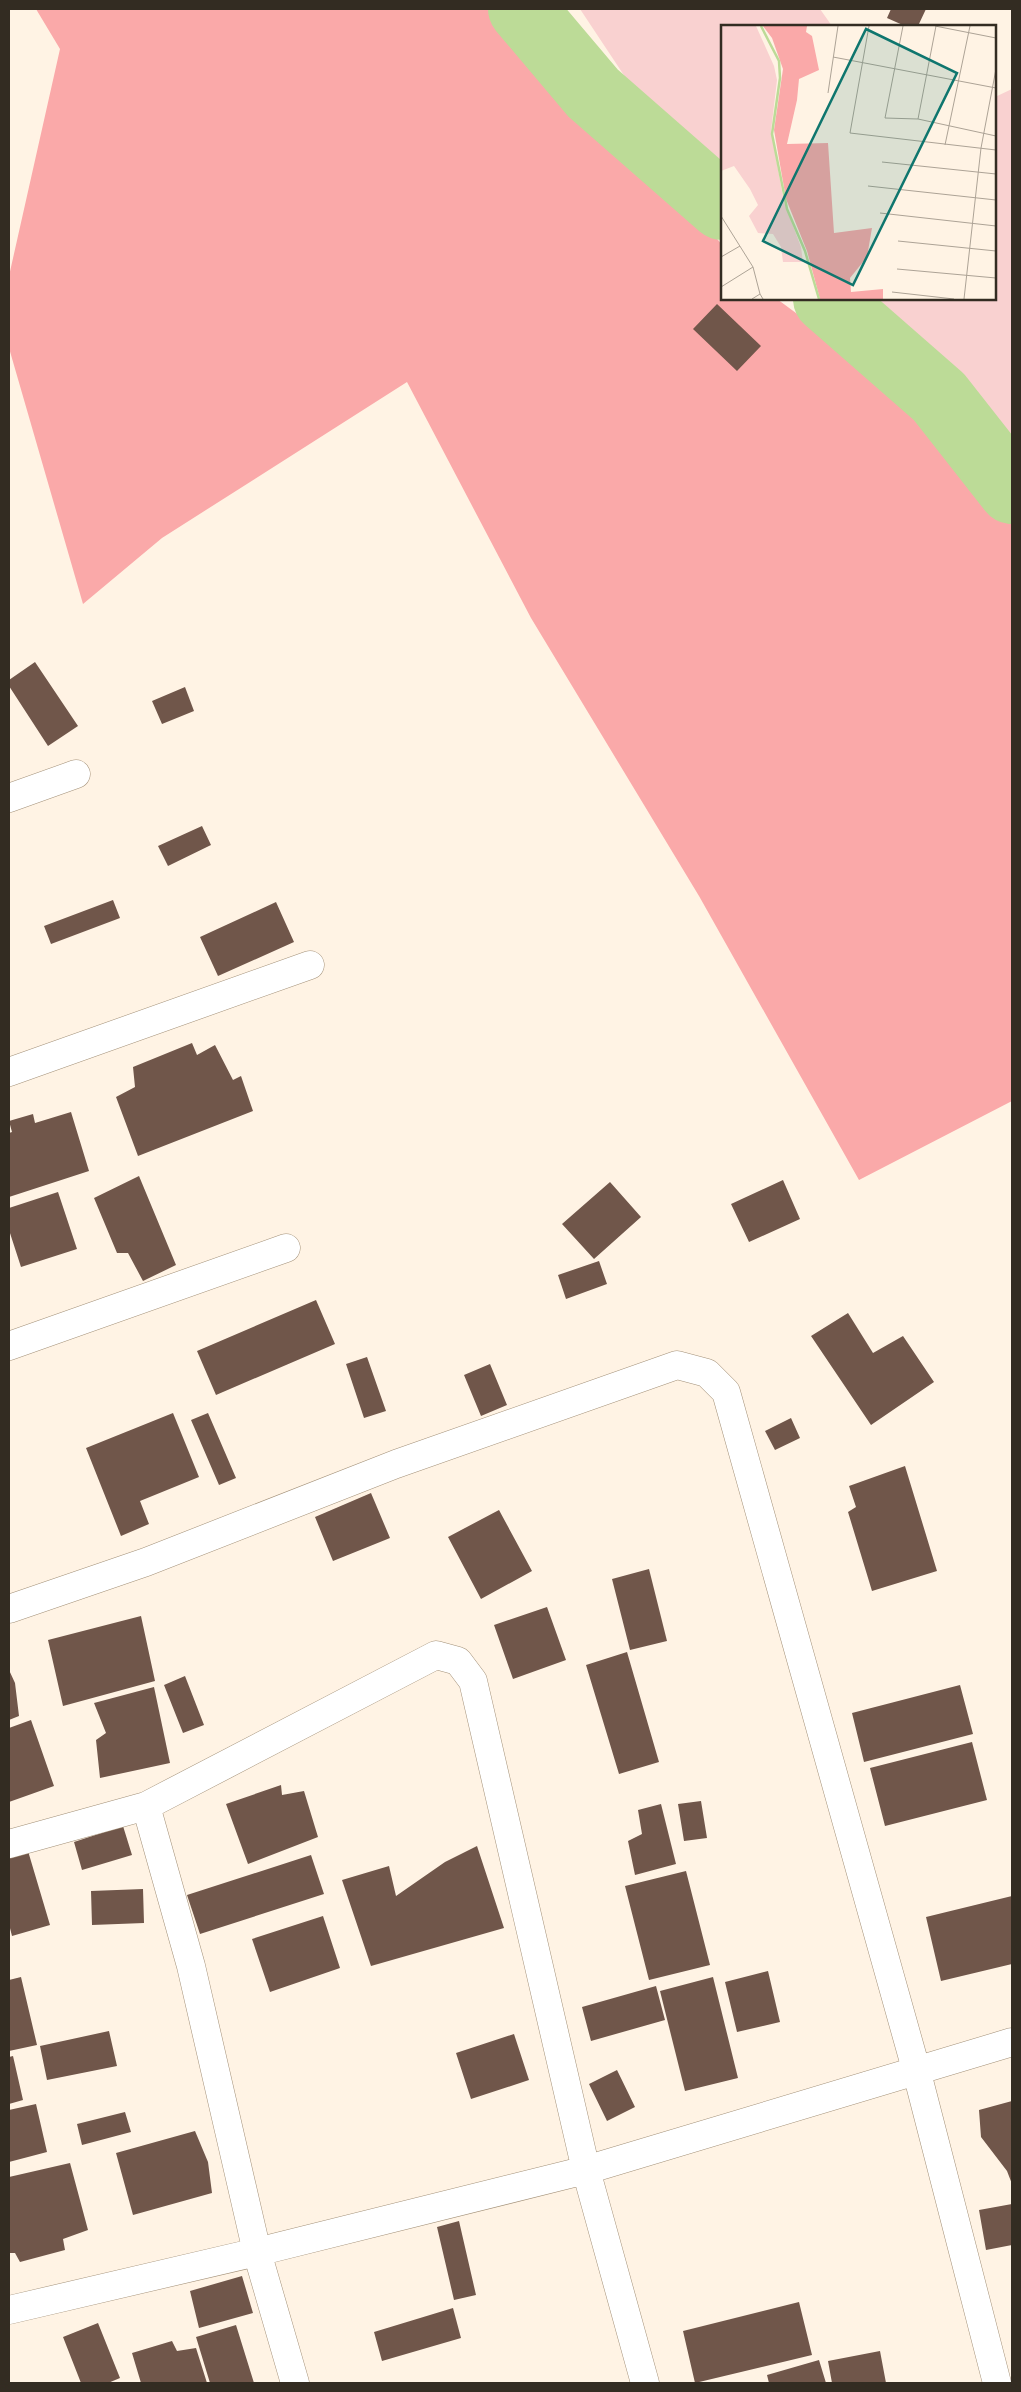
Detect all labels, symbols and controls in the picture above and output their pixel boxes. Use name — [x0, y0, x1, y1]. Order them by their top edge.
inset map — [721, 25, 996, 300]

